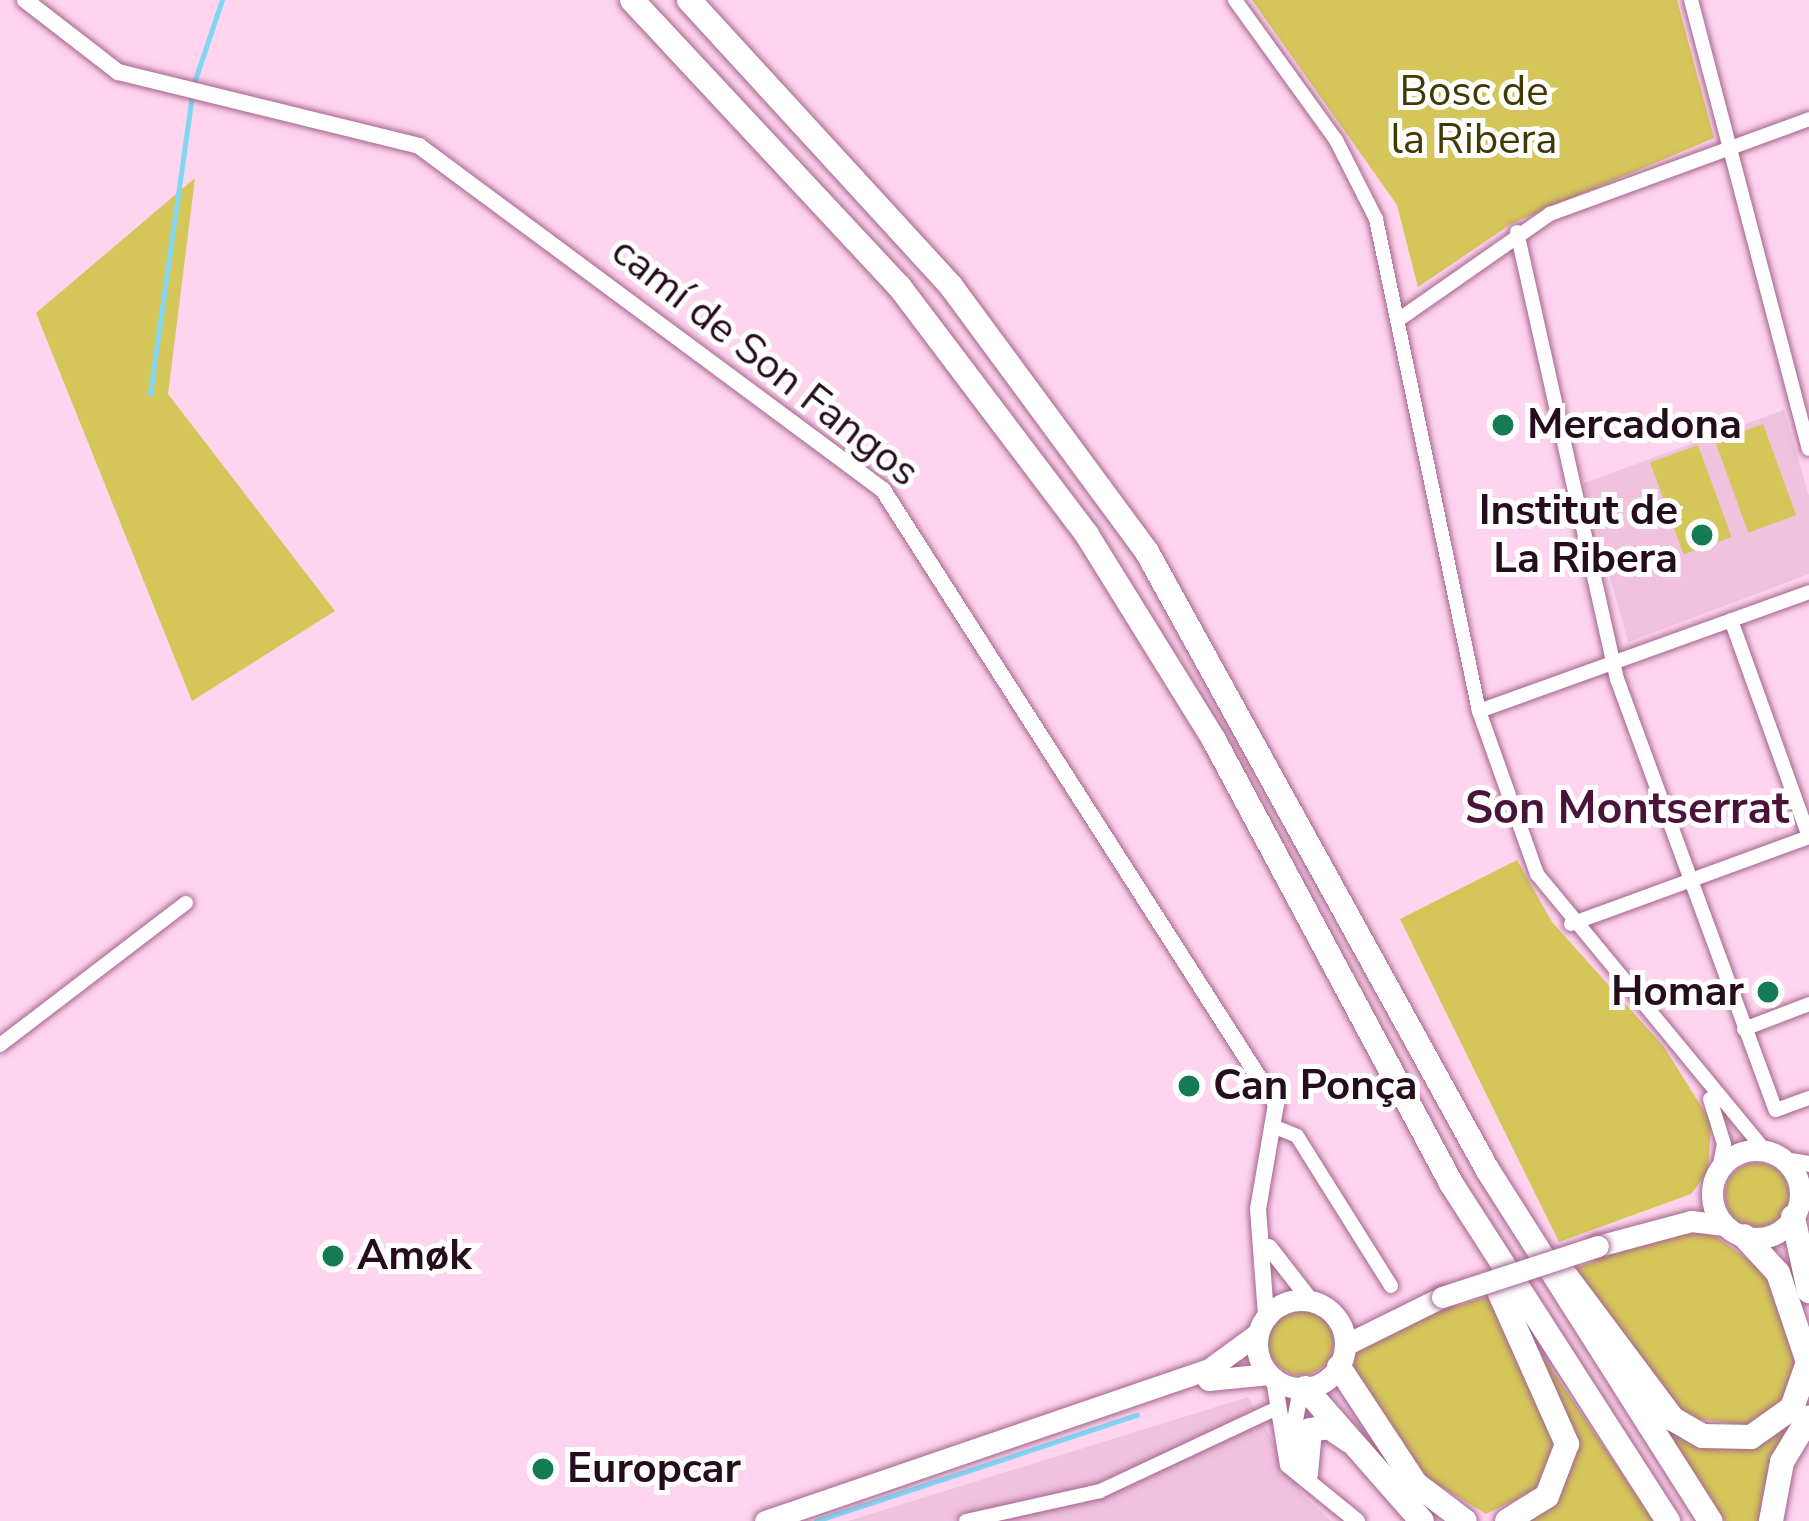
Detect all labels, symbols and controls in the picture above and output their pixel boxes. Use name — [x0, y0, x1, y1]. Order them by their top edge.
park label: Bosc de la Ribera — [1390, 67, 1558, 166]
street label: camí de Son Fangos — [601, 226, 929, 498]
place label: Mercadona — [1527, 400, 1742, 450]
marker: Mercadona — [1490, 412, 1516, 438]
place label: Institut de La Ribera — [1479, 486, 1678, 584]
marker: Institut de La Ribera — [1689, 522, 1715, 548]
district label: Son Montserrat — [1465, 782, 1789, 836]
place label: Homar — [1611, 967, 1744, 1017]
marker: Homar — [1755, 979, 1781, 1005]
place label: Can Ponça — [1213, 1061, 1417, 1111]
marker: Can Ponça — [1176, 1073, 1202, 1099]
place label: Amøk — [357, 1231, 472, 1281]
marker: Amøk — [320, 1243, 346, 1269]
place label: Europcar — [567, 1444, 741, 1494]
marker: Europcar — [530, 1456, 556, 1482]

